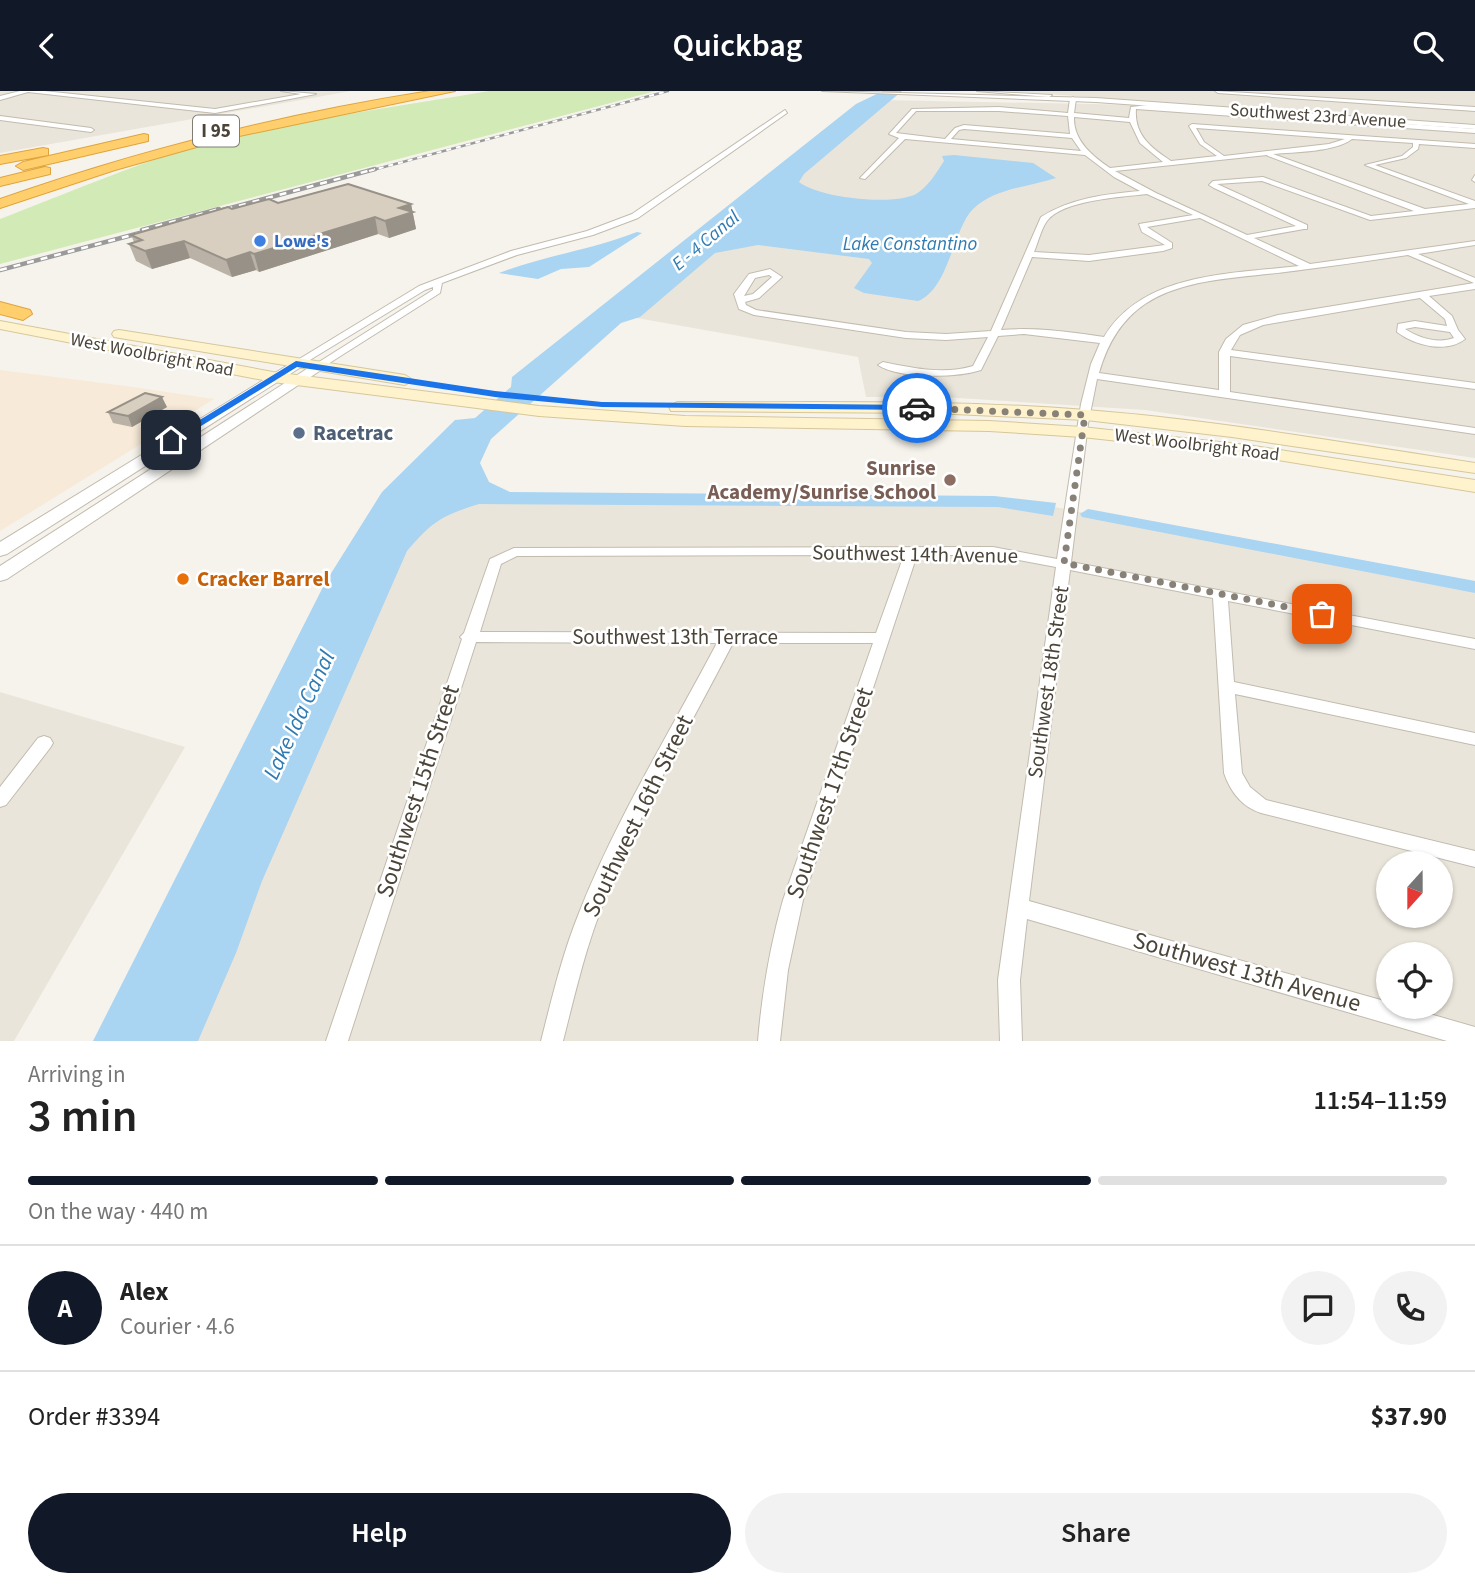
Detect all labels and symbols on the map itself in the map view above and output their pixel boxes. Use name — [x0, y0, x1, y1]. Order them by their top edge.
street label: Southwest 23rd Avenue — [1229, 97, 1407, 135]
road number: I 95 — [193, 115, 239, 147]
water label: E - 4 Canal — [666, 204, 746, 277]
place label: Lowe's — [274, 229, 329, 254]
water label: Lake Constantino — [843, 231, 978, 258]
marker: Lowe's — [252, 233, 268, 249]
street label: West Woolbright Road — [68, 327, 236, 383]
courier — [882, 373, 952, 443]
pin — [141, 410, 201, 470]
place label: Racetrac — [313, 418, 394, 448]
street label: West Woolbright Road — [1113, 422, 1281, 468]
marker: Racetrac — [291, 425, 307, 441]
place label: Sunrise Academy/Sunrise School — [706, 453, 936, 507]
marker: Sunrise Academy/Sunrise School — [942, 472, 958, 488]
street label: Southwest 14th Avenue — [812, 537, 1018, 571]
place label: Cracker Barrel — [197, 564, 329, 594]
marker: Cracker Barrel — [175, 571, 191, 587]
street label: Southwest 18th Street — [1020, 584, 1076, 780]
pin — [1292, 584, 1352, 644]
street label: Southwest 13th Terrace — [572, 622, 778, 652]
water label: Lake Ida Canal — [255, 645, 343, 785]
street label: Southwest 15th Street — [367, 680, 469, 902]
street label: Southwest 17th Street — [777, 683, 883, 903]
street label: Southwest 16th Street — [574, 709, 702, 923]
north arrow — [1376, 851, 1452, 927]
street label: Southwest 13th Avenue — [1129, 923, 1365, 1021]

